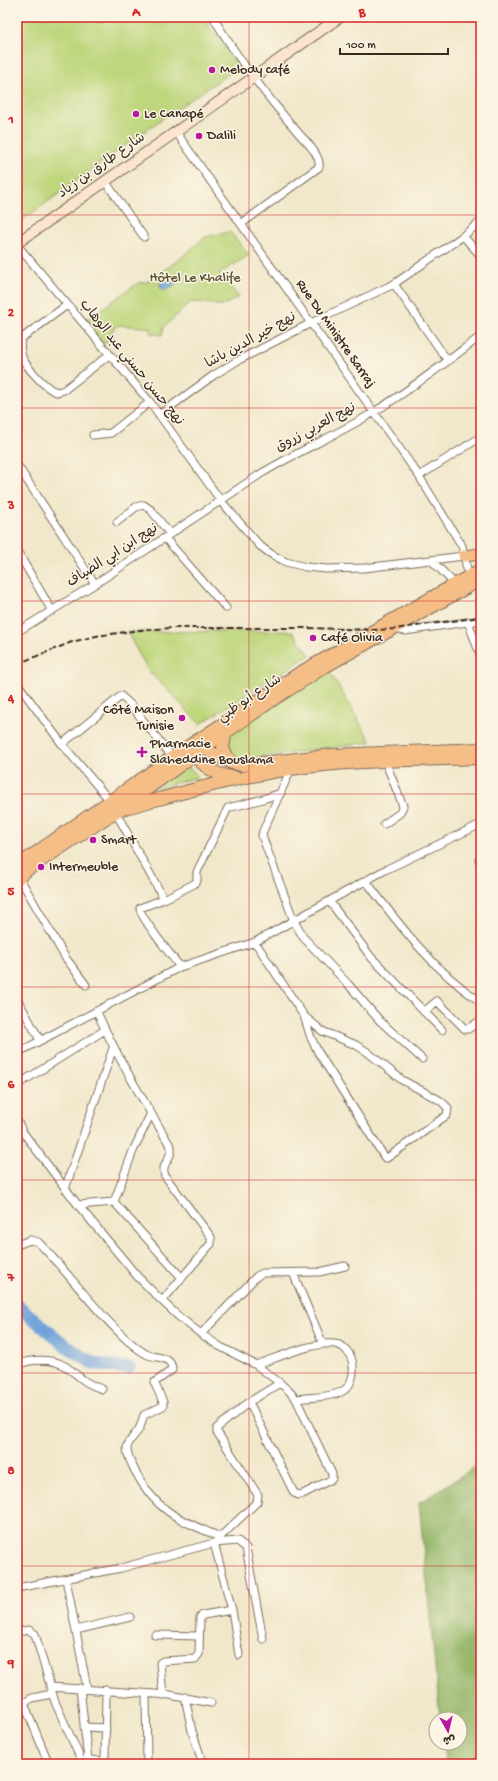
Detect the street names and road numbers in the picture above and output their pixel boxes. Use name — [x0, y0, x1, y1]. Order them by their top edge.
street label: شارع طارق بن زياد — [55, 129, 149, 203]
street label: Rue Du Ministre Sarraj — [291, 277, 379, 391]
street label: نهج حسن حسني عبد الوهاب — [73, 297, 187, 431]
street label: نهج خير الدين باشا — [203, 309, 299, 373]
street label: نهج العربي زروق — [273, 400, 360, 458]
street label: نهج ابن ابي الضياف — [64, 520, 163, 593]
street label: شارع أبو ظبي — [214, 670, 286, 728]

